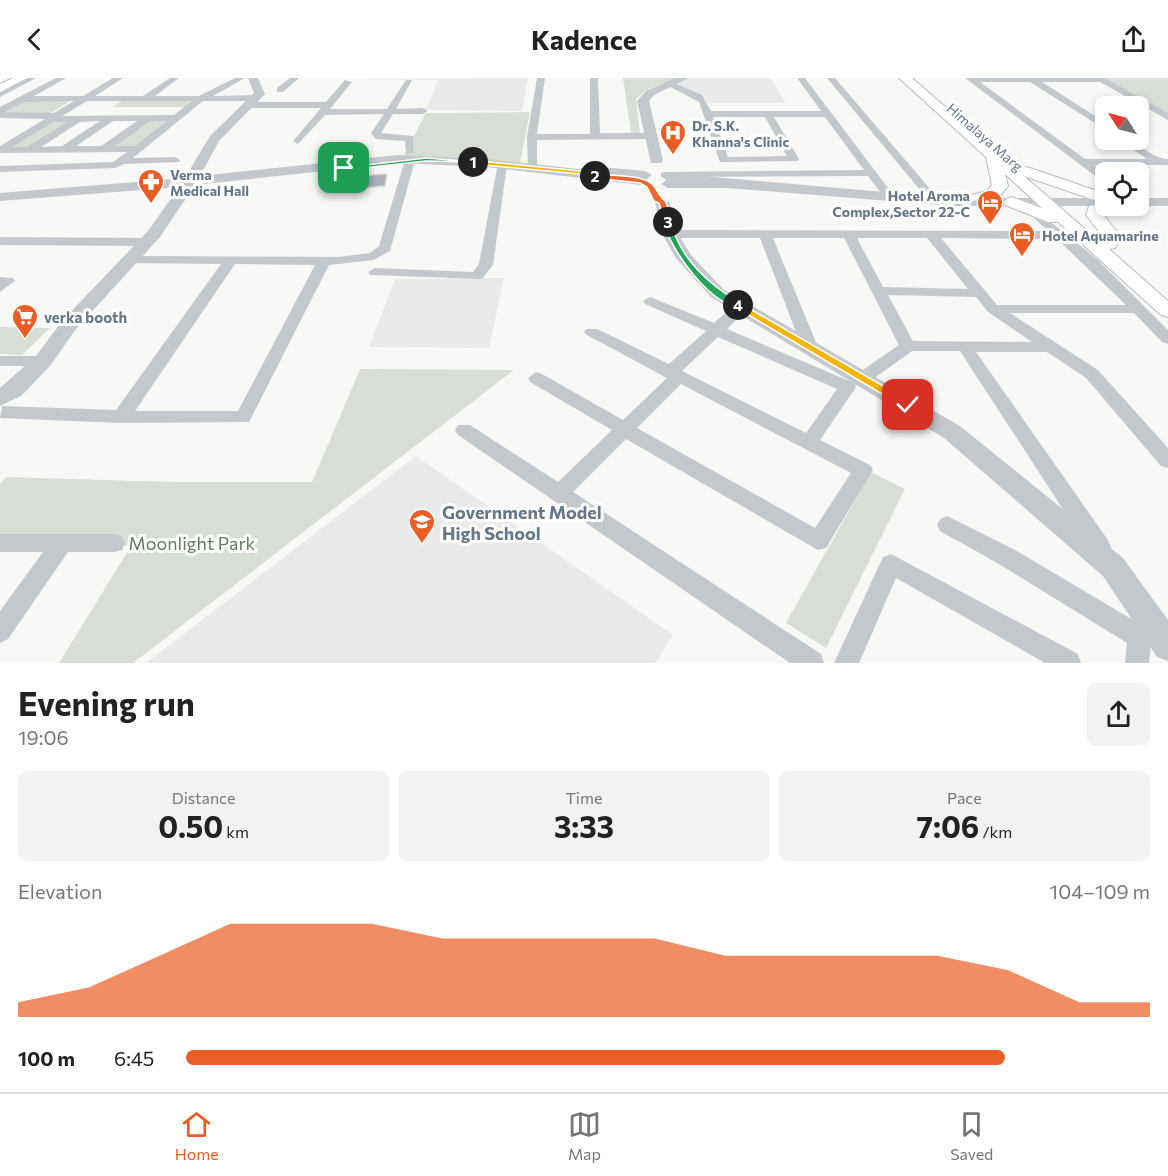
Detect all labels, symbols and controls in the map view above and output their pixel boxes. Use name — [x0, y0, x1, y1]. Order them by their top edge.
icon: back — [18, 23, 51, 56]
text: Kadence — [531, 23, 637, 56]
icon: share — [1117, 23, 1150, 56]
north arrow — [1095, 96, 1149, 150]
map controls — [1095, 96, 1149, 216]
street label: Himalaya Marg — [943, 99, 1027, 175]
place label: Dr. S.K. Khanna's Clinic — [692, 117, 789, 150]
hospital icon: Dr. S.K. Khanna's Clinic — [658, 118, 688, 156]
pin — [318, 142, 369, 193]
pin: 1 — [458, 147, 488, 177]
icon: arrive — [327, 151, 360, 184]
text: 1 — [469, 152, 477, 171]
pin: 2 — [580, 161, 610, 191]
button: locate — [1095, 162, 1149, 216]
place label: Verma Medical Hall — [170, 166, 249, 199]
text: 2 — [590, 166, 600, 185]
pharmacy icon: Verma Medical Hall — [136, 167, 166, 205]
place label: Hotel Aroma Complex,Sector 22-C — [832, 187, 970, 220]
hotel icon: Hotel Aroma Complex,Sector 22-C — [975, 188, 1005, 226]
pin: 3 — [653, 207, 683, 237]
text: 3 — [663, 212, 673, 231]
hotel icon: Hotel Aquamarine — [1007, 220, 1037, 258]
place label: Hotel Aquamarine — [1042, 227, 1159, 244]
pin: 4 — [723, 290, 753, 320]
text: 4 — [733, 295, 743, 314]
supermarket icon: verka booth — [10, 302, 40, 340]
place label: verka booth — [44, 308, 127, 326]
pin — [882, 379, 933, 430]
icon: check — [891, 388, 924, 421]
place label: Government Model High School — [442, 501, 602, 544]
school or university icon: Government Model High School — [407, 507, 437, 545]
park label: Moonlight Park — [129, 532, 256, 554]
text: Evening run — [18, 682, 195, 723]
button: share — [1087, 683, 1150, 746]
text: 19:06 — [18, 725, 69, 749]
text: Distance — [172, 788, 235, 807]
text: Time — [566, 788, 602, 807]
text: Pace — [947, 788, 982, 807]
text: 0.50 — [158, 807, 223, 844]
text: 3:33 — [554, 807, 614, 844]
text: 7:06 — [916, 807, 979, 844]
text: km — [223, 822, 249, 841]
text: /km — [979, 822, 1012, 841]
text: Elevation — [18, 879, 103, 903]
text: 104–109 m — [1050, 879, 1150, 903]
text: 100 m — [18, 1046, 75, 1070]
text: 6:45 — [114, 1046, 154, 1070]
tab: Home — [175, 1108, 219, 1163]
tab: Map — [568, 1108, 601, 1163]
tab: Saved — [950, 1108, 993, 1163]

